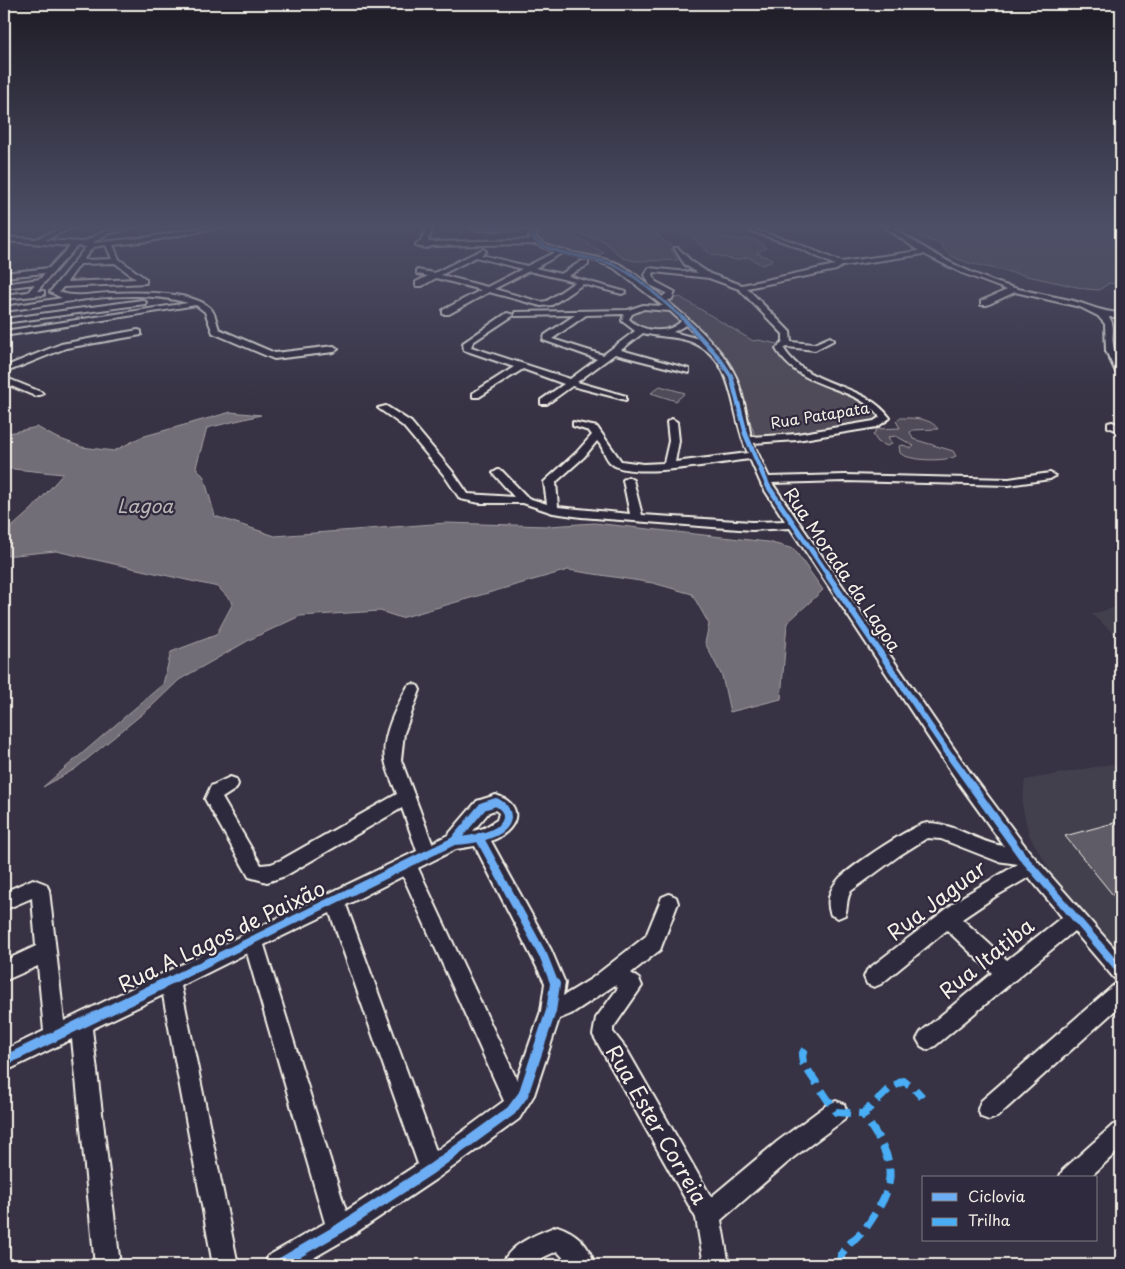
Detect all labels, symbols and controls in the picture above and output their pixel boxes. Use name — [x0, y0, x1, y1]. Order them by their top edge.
street label: Rua Patapata — [769, 395, 871, 434]
street label: Rua Morada da Lagoa — [778, 481, 909, 658]
water label: Lagoa — [117, 491, 174, 519]
street label: Rua Jaguar — [879, 851, 993, 947]
street label: Rua A Lagos de Paixão — [112, 871, 330, 999]
street label: Rua Itatiba — [931, 909, 1041, 1006]
street label: Rua Ester Correia — [599, 1038, 717, 1210]
legend — [922, 1176, 1098, 1242]
text: Ciclovia — [968, 1184, 1026, 1207]
text: Trilha — [968, 1208, 1011, 1231]

